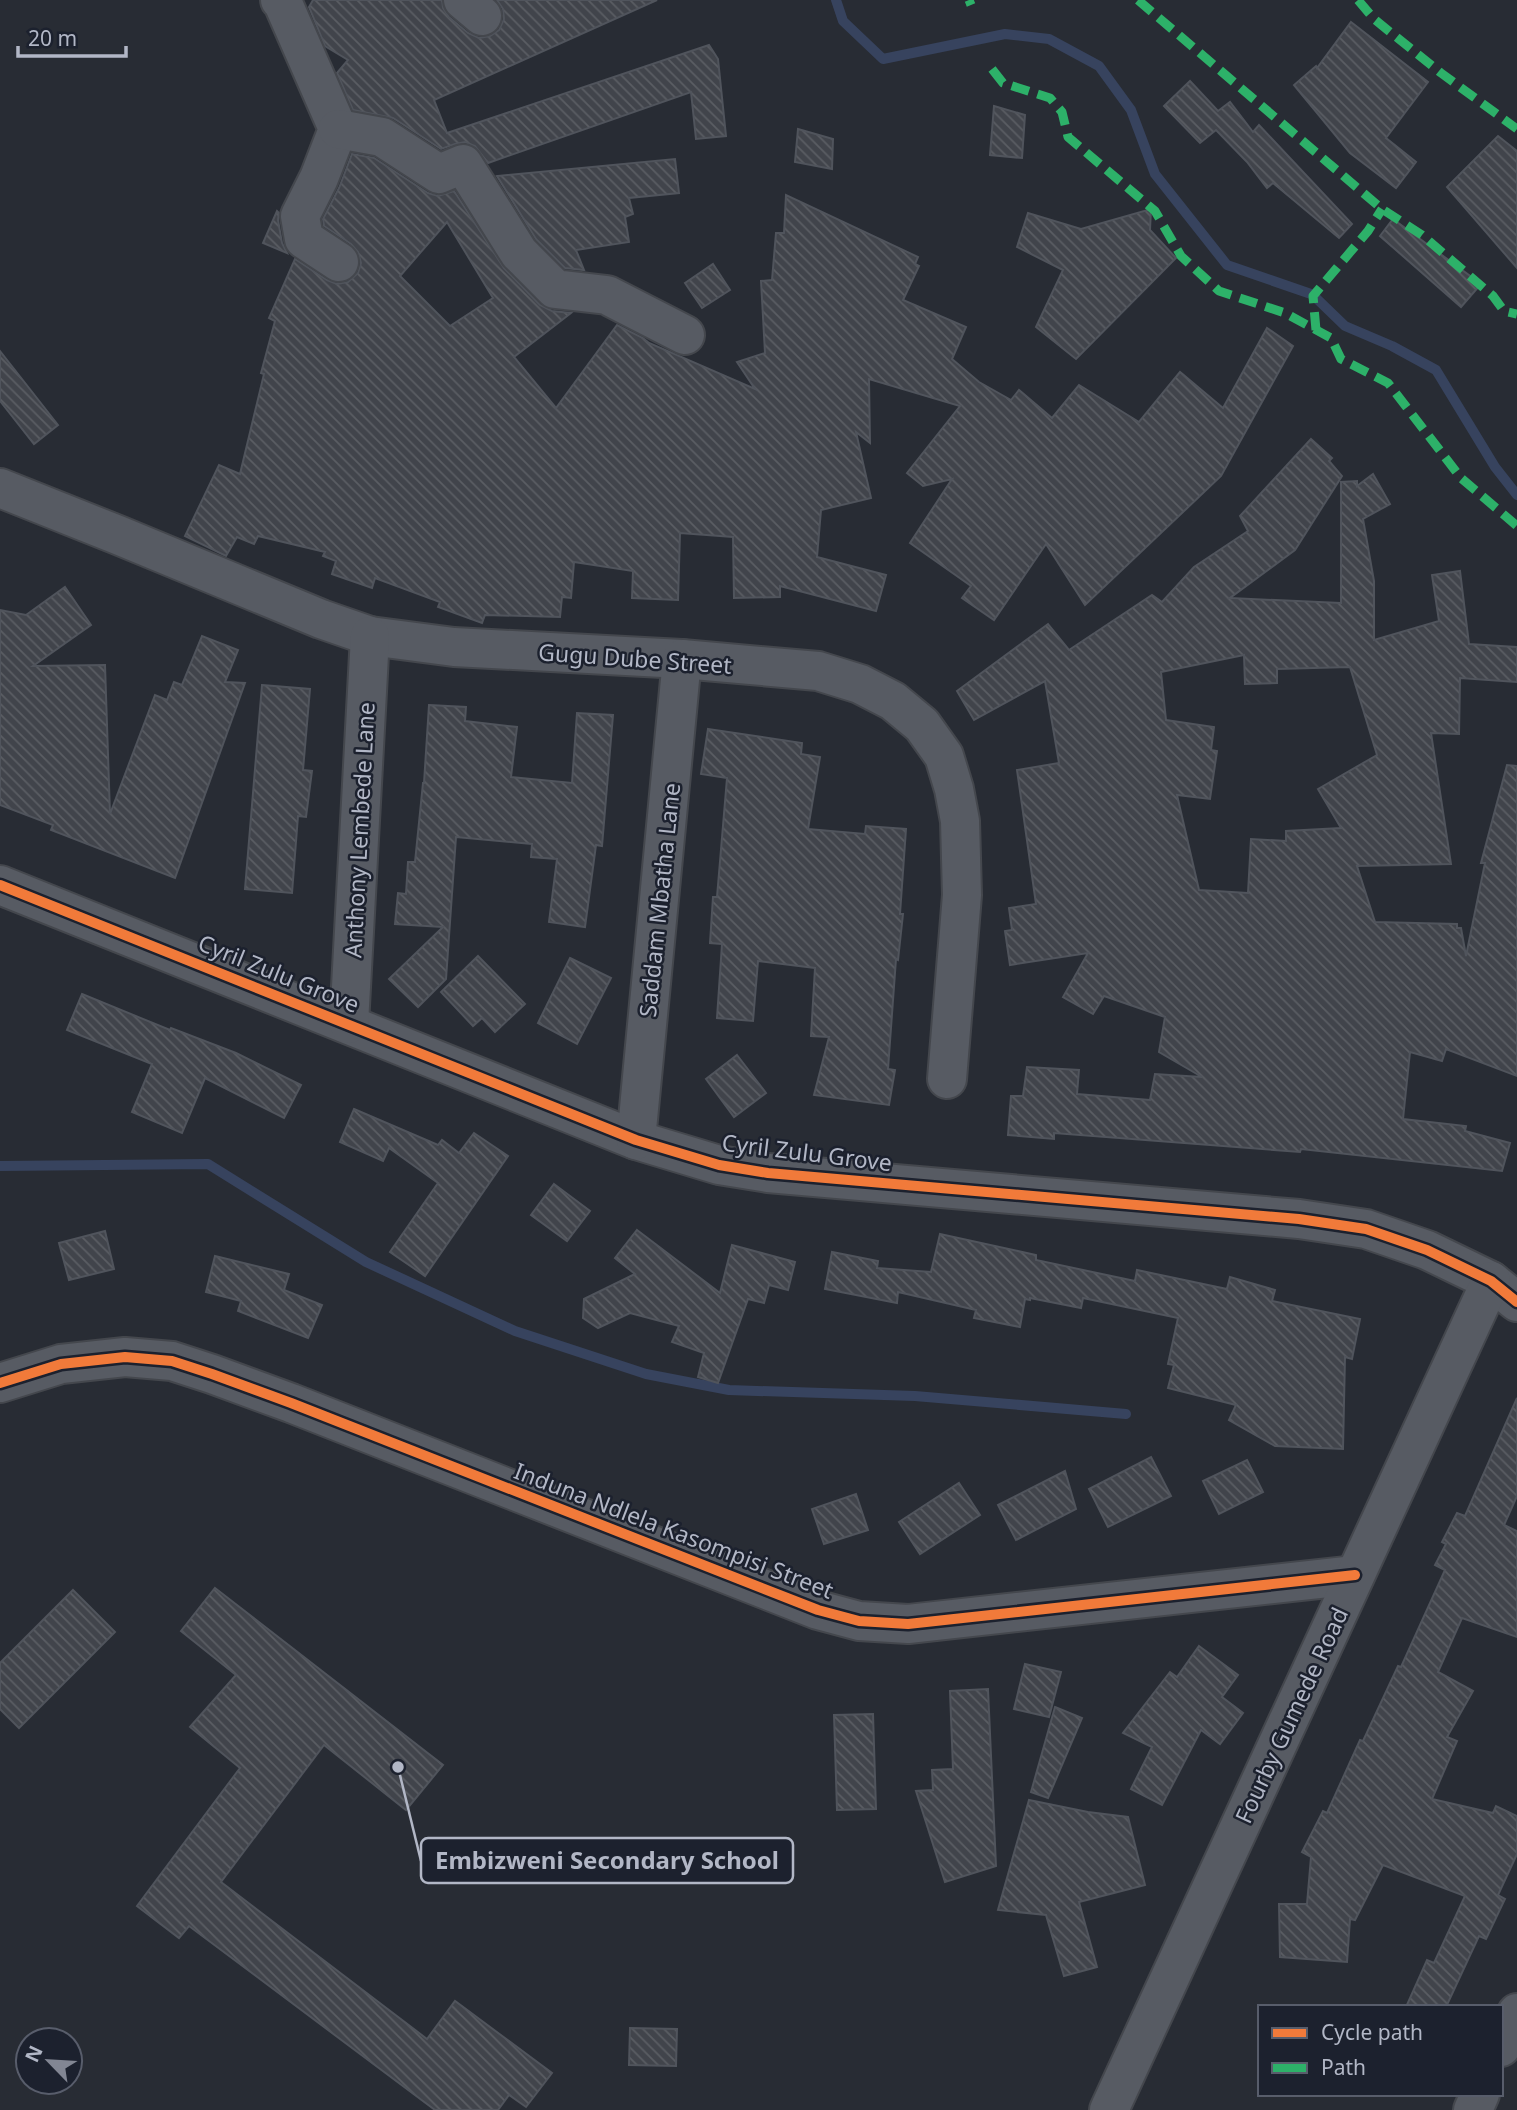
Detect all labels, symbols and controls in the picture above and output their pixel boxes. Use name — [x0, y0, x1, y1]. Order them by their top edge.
scale bar — [18, 14, 126, 58]
text: 20 m — [28, 24, 77, 52]
street label: Gugu Dube Street — [537, 635, 733, 681]
street label: Anthony Lembede Lane — [336, 701, 382, 959]
street label: Saddam Mbatha Lane — [631, 781, 687, 1019]
street label: Cyril Zulu Grove — [194, 926, 364, 1020]
street label: Cyril Zulu Grove — [720, 1126, 894, 1178]
street label: Induna Ndlela Kasompisi Street — [510, 1454, 838, 1606]
street label: Fourby Gumede Road — [1227, 1602, 1355, 1828]
callout: Embizweni Secondary School — [421, 1838, 793, 1883]
text: Embizweni Secondary School — [435, 1843, 779, 1876]
legend — [1258, 2005, 1503, 2096]
text: Cycle path — [1321, 2018, 1423, 2046]
north arrow — [14, 2026, 84, 2096]
text: N — [19, 2041, 49, 2066]
text: Path — [1321, 2053, 1366, 2081]

